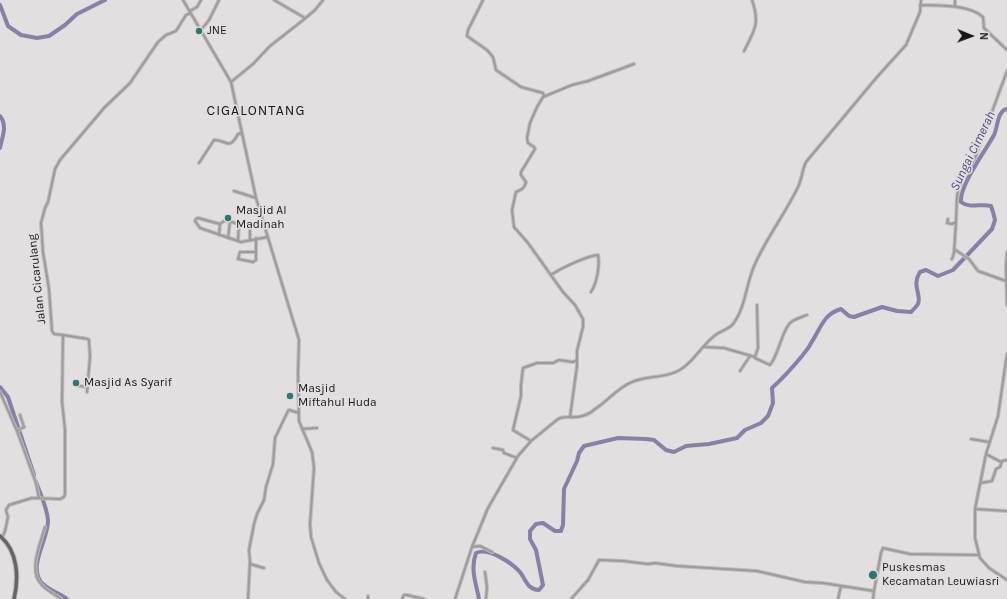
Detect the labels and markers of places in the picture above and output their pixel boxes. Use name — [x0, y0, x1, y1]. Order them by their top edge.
place label: JNE — [207, 24, 227, 38]
marker: JNE — [194, 26, 204, 36]
place label: Masjid Al Madinah — [236, 204, 287, 232]
marker: Masjid Al Madinah — [223, 213, 233, 223]
place label: Masjid As Syarif — [84, 376, 172, 390]
marker: Masjid As Syarif — [71, 378, 81, 388]
place label: Masjid Miftahul Huda — [298, 382, 377, 410]
marker: Masjid Miftahul Huda — [285, 391, 295, 401]
place label: Puskesmas Kecamatan Leuwiasri — [882, 561, 999, 589]
marker: Puskesmas Kecamatan Leuwiasri — [867, 569, 879, 581]

